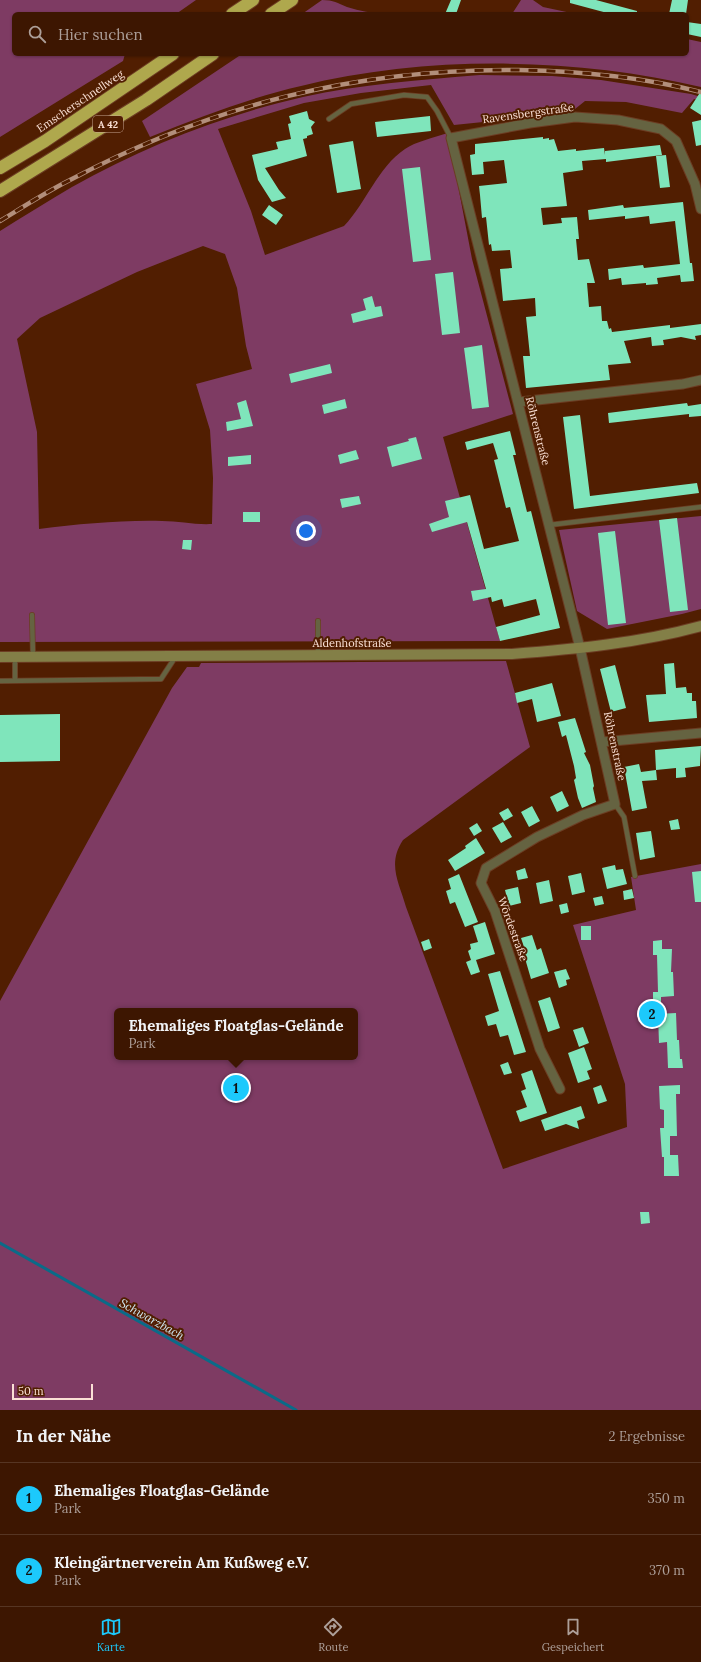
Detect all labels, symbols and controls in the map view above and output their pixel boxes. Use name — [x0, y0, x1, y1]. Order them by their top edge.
search box — [12, 12, 689, 56]
icon: search — [26, 23, 48, 45]
text: Hier suchen — [58, 25, 142, 44]
street label: Emscherschnellweg — [34, 66, 127, 135]
street label: Ravensbergstraße — [481, 100, 575, 126]
road number: A 42 — [93, 116, 123, 132]
street label: Röhrenstraße — [523, 395, 553, 467]
your location — [296, 521, 316, 541]
street label: Aldenhofstraße — [312, 636, 392, 650]
street label: Röhrenstraße — [601, 710, 629, 782]
street label: Wördestraße — [495, 895, 531, 963]
pin: 2 — [639, 999, 665, 1029]
popup — [114, 1008, 358, 1060]
text: Ehemaliges Floatglas-Gelände — [129, 1016, 343, 1035]
text: Park — [129, 1035, 156, 1052]
pin: 1 — [223, 1073, 249, 1103]
water label: Schwarzbach — [117, 1295, 187, 1343]
scale bar — [12, 1382, 93, 1401]
text: 50 m — [18, 1384, 44, 1398]
text: In der Nähe — [16, 1425, 111, 1447]
text: 2 Ergebnisse — [609, 1428, 685, 1445]
text: Ehemaliges Floatglas-Gelände — [54, 1481, 269, 1500]
text: 1 — [26, 1490, 32, 1507]
text: 350 m — [648, 1490, 685, 1507]
text: Park — [54, 1500, 81, 1517]
text: Kleingärtnerverein Am Kußweg e.V. — [54, 1553, 309, 1572]
text: 2 — [26, 1562, 32, 1579]
text: 370 m — [649, 1562, 685, 1579]
text: Park — [54, 1572, 81, 1589]
tab: Karte — [97, 1616, 125, 1654]
tab: Route — [318, 1616, 348, 1654]
tab: Gespeichert — [542, 1616, 604, 1654]

